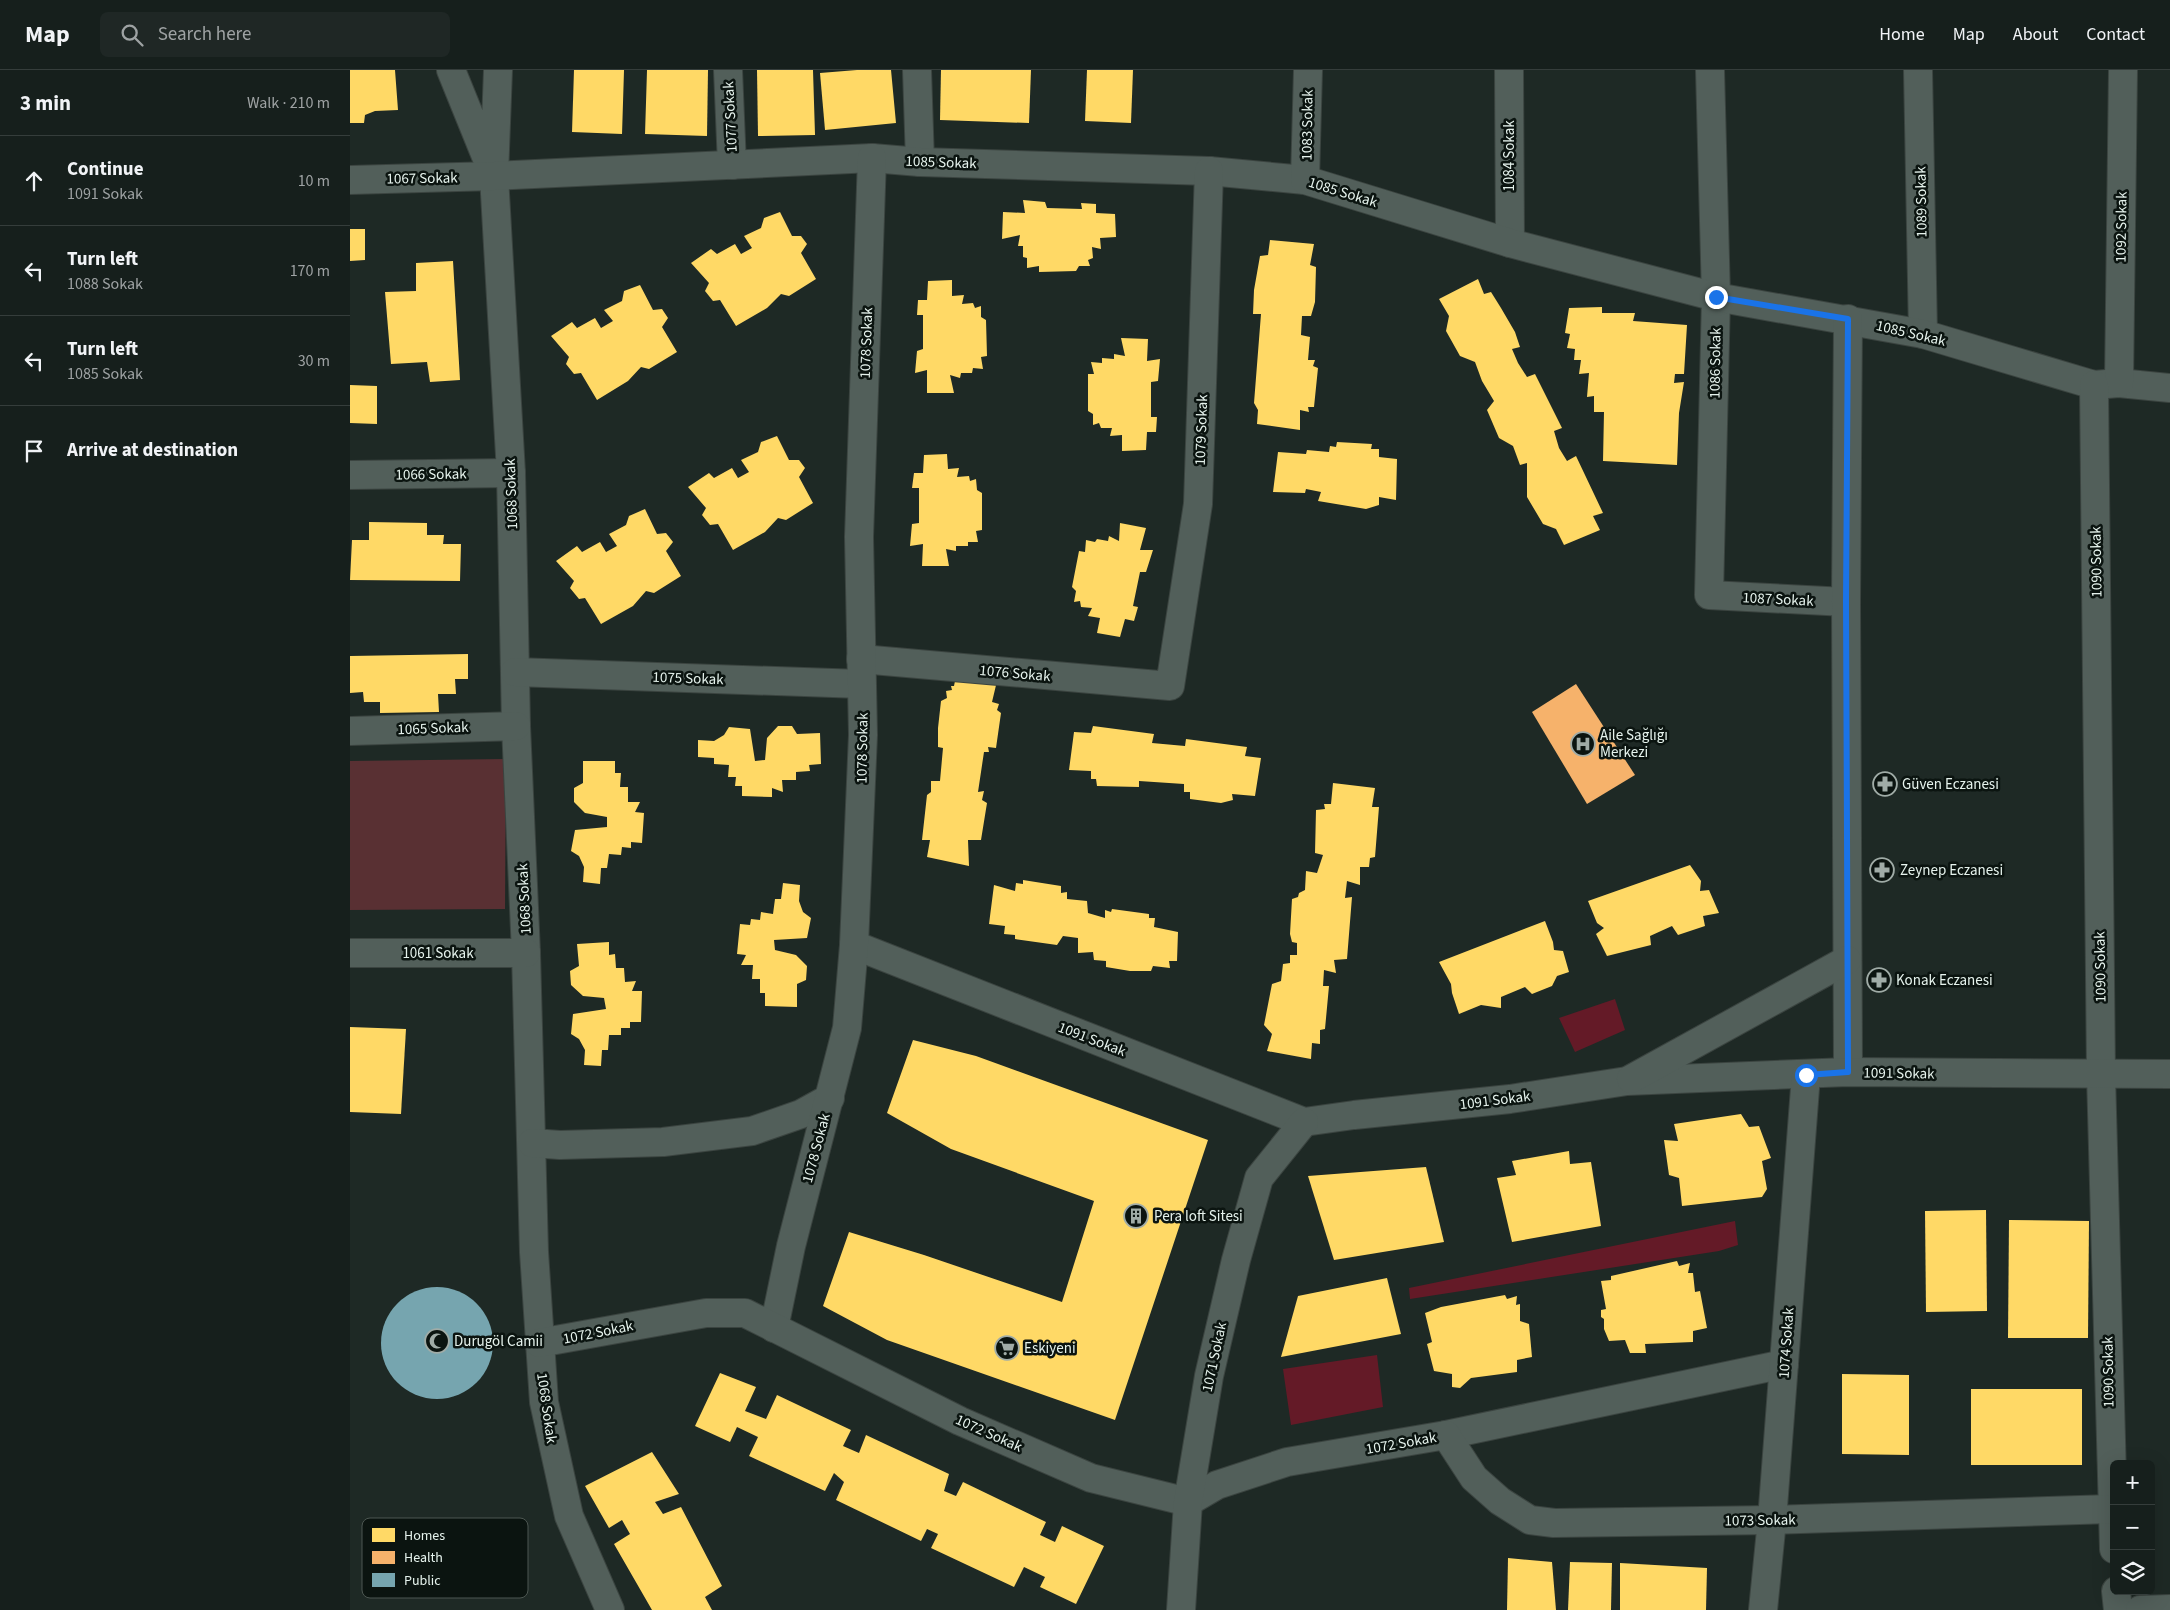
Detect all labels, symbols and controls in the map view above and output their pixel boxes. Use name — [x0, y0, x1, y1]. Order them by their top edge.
search box — [100, 12, 450, 57]
text: Map — [25, 17, 70, 52]
icon: search — [118, 21, 146, 49]
text: Search here — [158, 21, 251, 48]
text: Home — [1879, 22, 1925, 47]
text: Map — [1953, 22, 1985, 47]
text: About — [2013, 22, 2058, 47]
text: Contact — [2086, 22, 2145, 47]
street label: 1077 Sokak — [718, 80, 743, 153]
text: 3 min — [20, 88, 71, 118]
street label: 1083 Sokak — [1296, 89, 1319, 161]
text: Walk · 210 m — [247, 92, 330, 114]
street label: 1084 Sokak — [1499, 120, 1520, 192]
street label: 1085 Sokak — [905, 151, 978, 174]
text: Continue — [67, 156, 144, 183]
street label: 1089 Sokak — [1910, 166, 1933, 238]
icon: ahead — [20, 167, 48, 195]
street label: 1067 Sokak — [386, 167, 458, 190]
text: 10 m — [298, 170, 330, 192]
street label: 1085 Sokak — [1306, 172, 1381, 213]
text: 1091 Sokak — [67, 183, 143, 205]
street label: 1092 Sokak — [2110, 191, 2133, 263]
text: Turn left — [67, 246, 138, 273]
icon: left — [20, 257, 48, 285]
text: 170 m — [290, 260, 330, 282]
text: 1088 Sokak — [67, 273, 143, 295]
route end — [1705, 286, 1728, 309]
street label: 1078 Sokak — [855, 306, 878, 379]
street label: 1085 Sokak — [1874, 315, 1949, 352]
street label: 1086 Sokak — [1704, 327, 1727, 399]
text: Turn left — [67, 336, 138, 363]
icon: left — [20, 347, 48, 375]
text: 30 m — [298, 350, 330, 372]
text: 1085 Sokak — [67, 363, 143, 385]
street label: 1079 Sokak — [1190, 393, 1213, 466]
icon: arrive — [20, 437, 48, 465]
text: Arrive at destination — [67, 437, 238, 464]
street label: 1068 Sokak — [500, 457, 523, 530]
street label: 1066 Sokak — [395, 463, 467, 486]
street label: 1090 Sokak — [2085, 526, 2108, 598]
street label: 1087 Sokak — [1742, 587, 1815, 612]
street label: 1076 Sokak — [979, 660, 1052, 687]
street label: 1075 Sokak — [652, 667, 725, 690]
street label: 1078 Sokak — [851, 712, 874, 784]
street label: 1065 Sokak — [397, 717, 470, 740]
place label: Aile Sağlığı Merkezi — [1600, 725, 1668, 763]
hospital icon: Aile Sağlığı Merkezi — [1570, 731, 1596, 757]
pharmacy icon: Güven Eczanesi — [1872, 771, 1898, 797]
place label: Güven Eczanesi — [1902, 774, 1999, 795]
pharmacy icon: Zeynep Eczanesi — [1869, 857, 1895, 883]
place label: Zeynep Eczanesi — [1900, 860, 2003, 881]
street label: 1068 Sokak — [512, 862, 537, 935]
street label: 1090 Sokak — [2089, 931, 2112, 1003]
street label: 1061 Sokak — [402, 943, 474, 964]
pharmacy icon: Konak Eczanesi — [1866, 967, 1892, 993]
place label: Konak Eczanesi — [1896, 970, 1993, 991]
street label: 1091 Sokak — [1055, 1017, 1129, 1062]
street label: 1091 Sokak — [1863, 1062, 1935, 1085]
route start — [1795, 1064, 1818, 1087]
street label: 1091 Sokak — [1458, 1086, 1532, 1115]
street label: 1078 Sokak — [797, 1110, 836, 1185]
building icon: Pera loft Sitesi — [1123, 1203, 1149, 1229]
place label: Pera loft Sitesi — [1154, 1206, 1243, 1227]
street label: 1074 Sokak — [1774, 1306, 1799, 1379]
street label: 1072 Sokak — [561, 1315, 636, 1350]
street label: 1071 Sokak — [1197, 1320, 1232, 1394]
mosque icon: Durugöl Camii — [424, 1328, 450, 1354]
place label: Durugöl Camii — [454, 1331, 543, 1352]
supermarket icon: Eskiyeni — [994, 1335, 1020, 1361]
street label: 1090 Sokak — [2097, 1336, 2120, 1408]
place label: Eskiyeni — [1024, 1338, 1076, 1359]
street label: 1068 Sokak — [531, 1371, 562, 1445]
street label: 1072 Sokak — [952, 1409, 1026, 1458]
street label: 1072 Sokak — [1364, 1427, 1439, 1460]
map controls — [2110, 1460, 2155, 1595]
button: + — [2110, 1460, 2155, 1505]
button: − — [2110, 1505, 2155, 1550]
street label: 1073 Sokak — [1724, 1509, 1796, 1532]
legend — [362, 1518, 528, 1598]
text: Homes — [404, 1526, 445, 1546]
text: Health — [404, 1548, 443, 1568]
button: layers — [2110, 1550, 2155, 1595]
text: Public — [404, 1571, 441, 1591]

